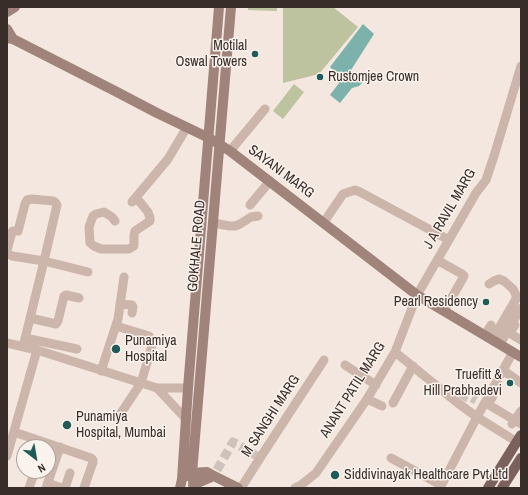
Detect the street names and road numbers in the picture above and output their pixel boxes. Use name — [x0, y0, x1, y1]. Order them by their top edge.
street label: SAYANI MARG — [245, 142, 317, 202]
street label: J A RAVIL MARG — [420, 166, 480, 252]
street label: GOKHALE ROAD — [185, 200, 209, 292]
street label: ANANT PATIL MARG — [317, 339, 389, 441]
street label: M SANGHI MARG — [238, 372, 304, 460]

